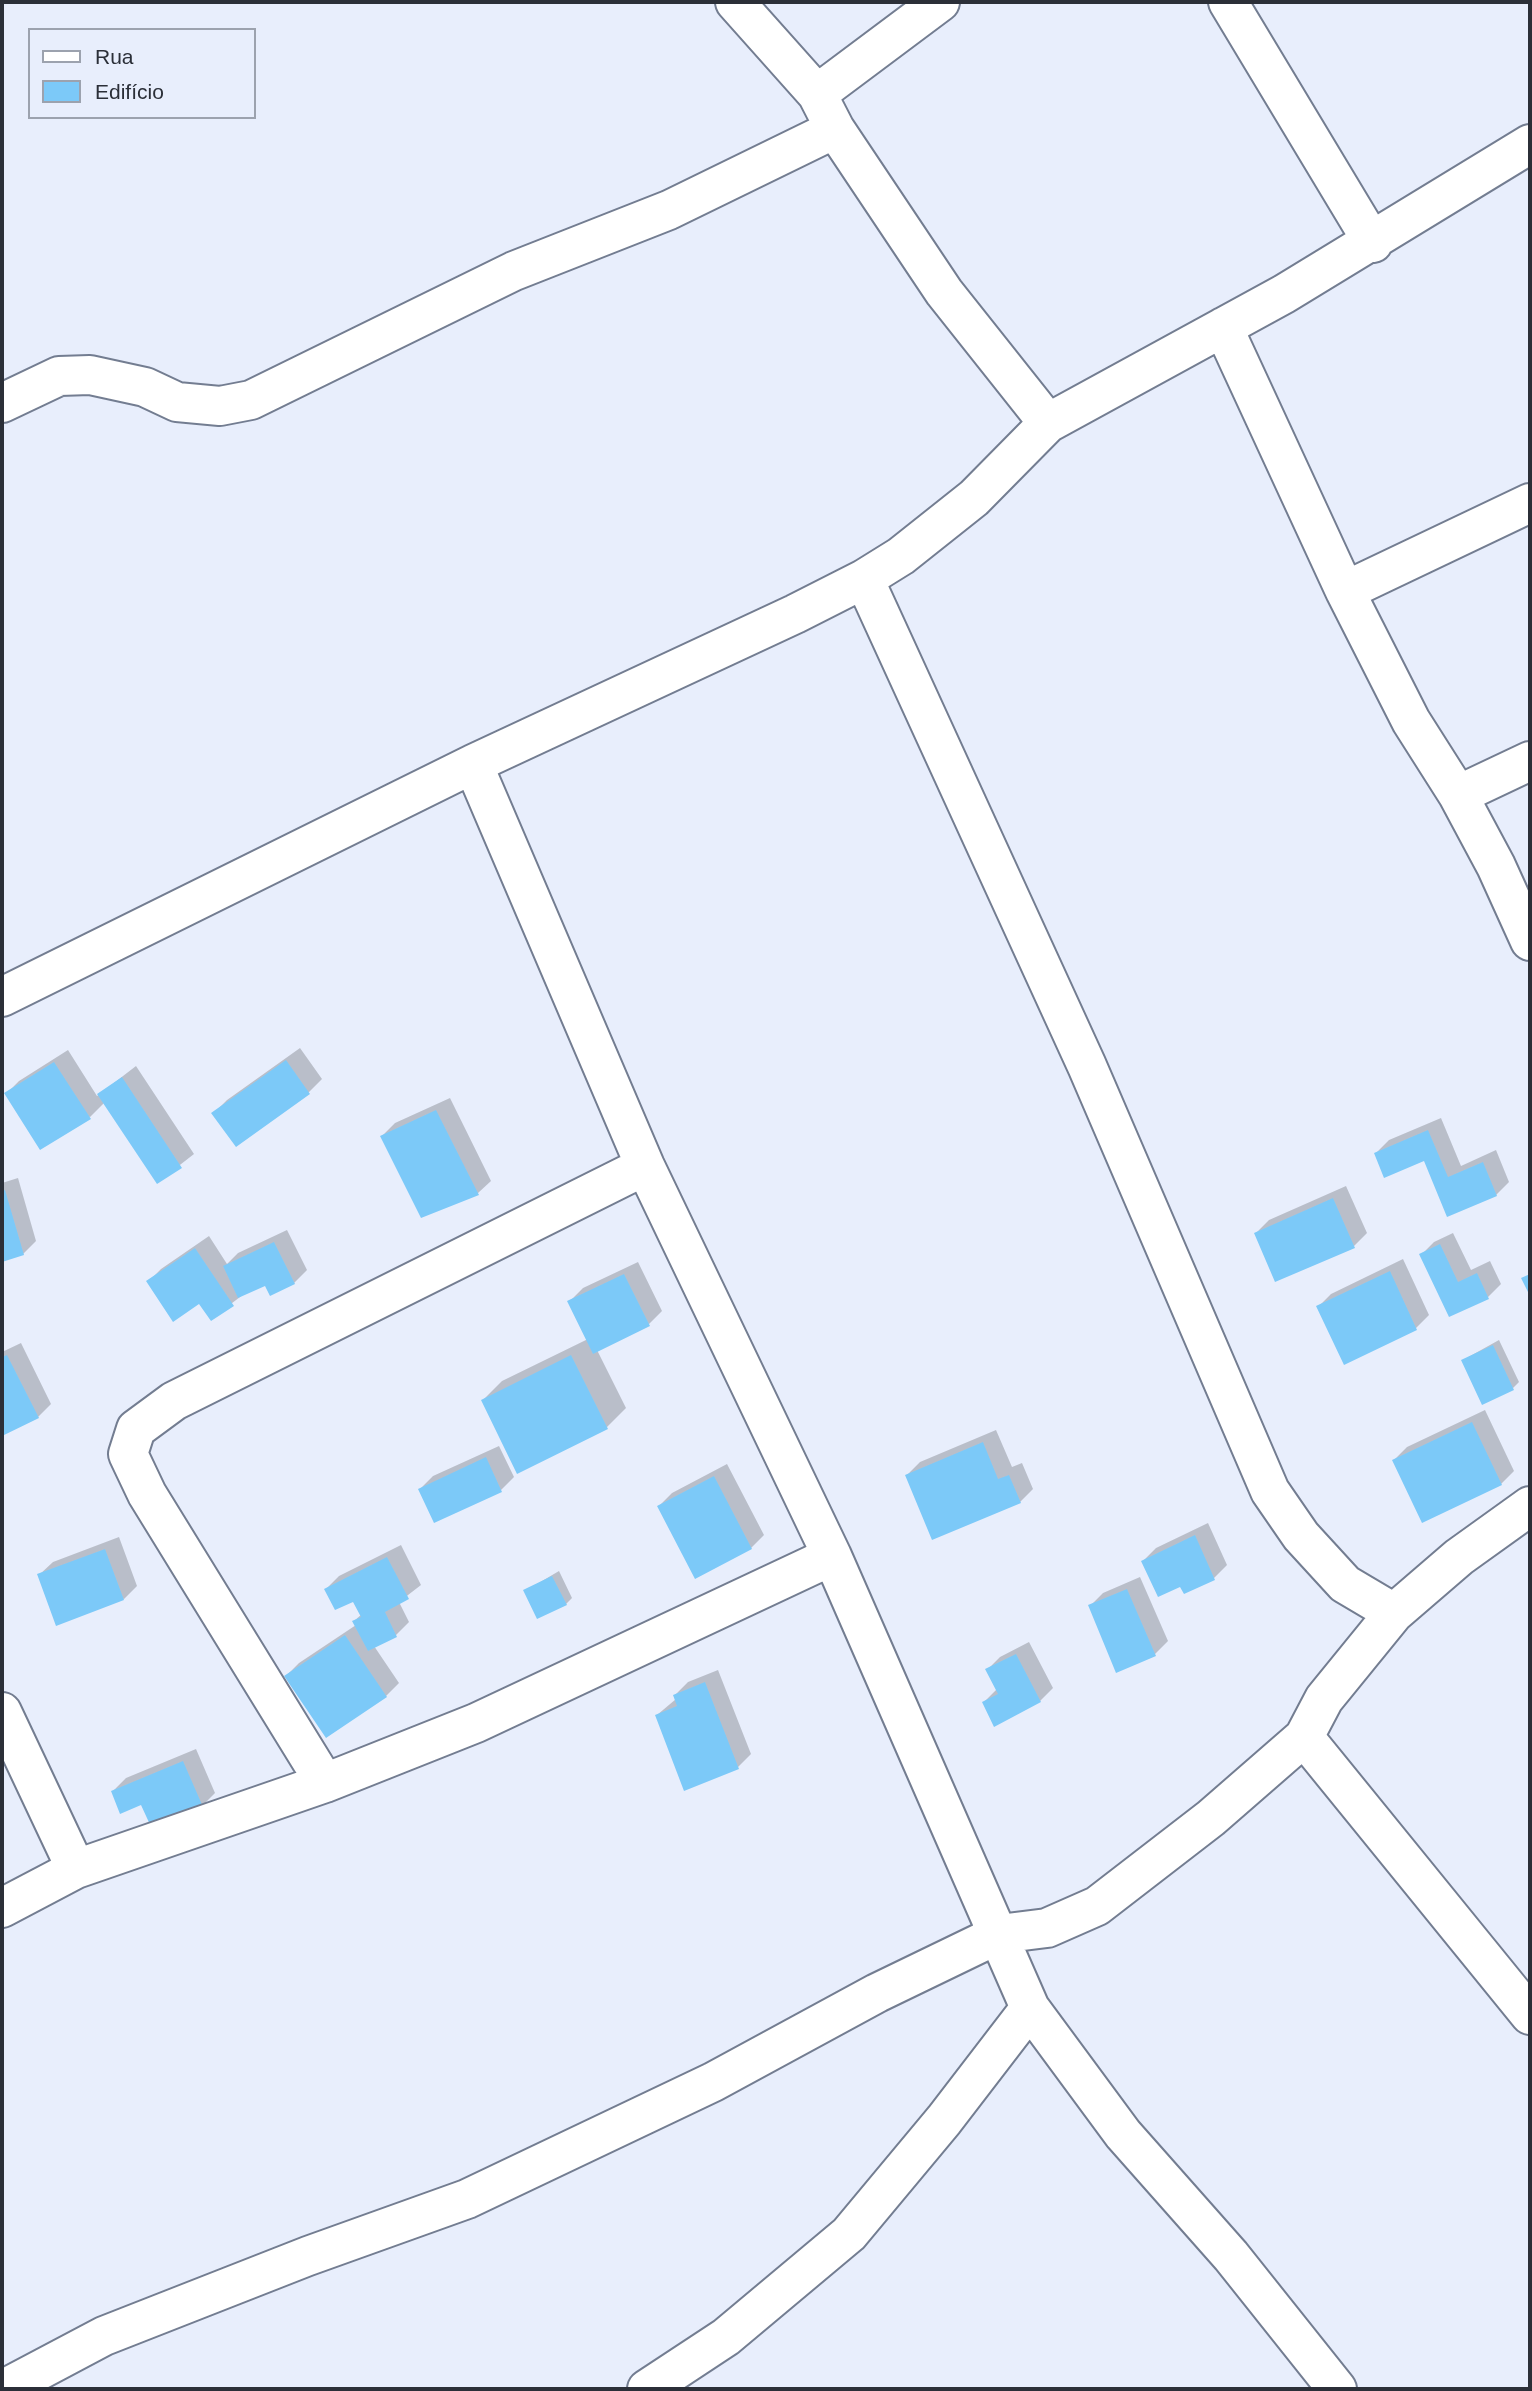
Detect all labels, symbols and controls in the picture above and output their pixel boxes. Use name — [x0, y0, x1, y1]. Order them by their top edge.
legend — [28, 28, 256, 119]
text: Rua — [95, 45, 134, 68]
text: Edifício — [95, 80, 164, 103]

